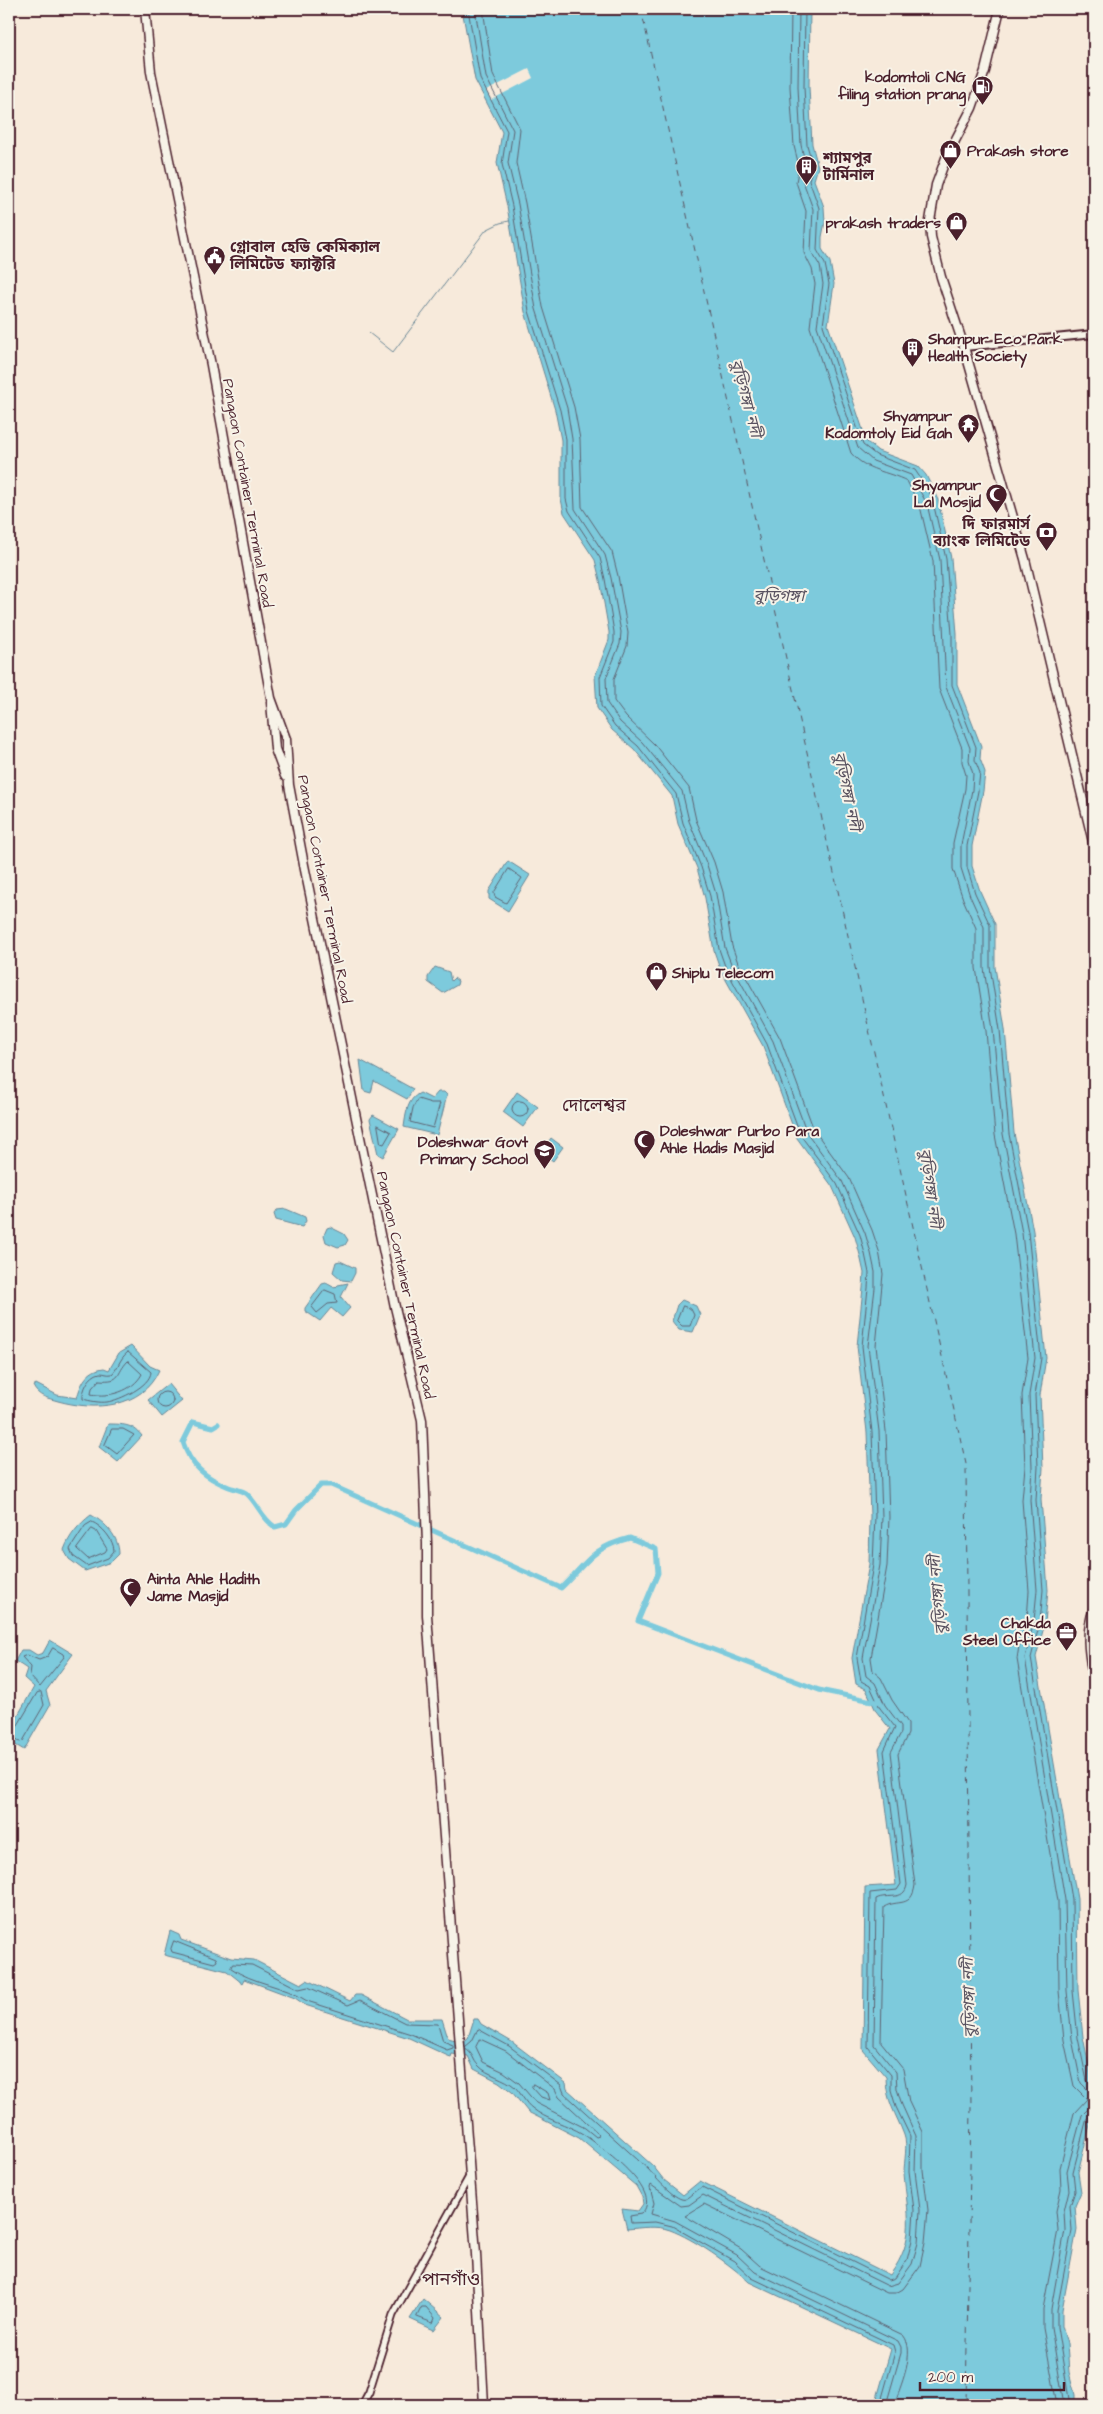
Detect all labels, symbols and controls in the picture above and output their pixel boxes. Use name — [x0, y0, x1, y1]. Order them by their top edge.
place label: kodomtoli CNG filing station prang — [837, 67, 967, 107]
fuel station icon: kodomtoli CNG filing station prang — [970, 74, 994, 105]
shop icon: Prakash store — [939, 139, 963, 170]
place label: Prakash store — [967, 141, 1069, 162]
place label: শ্যামপুর টার্মিনাল — [822, 148, 875, 186]
building icon: শ্যামপুর টার্মিনাল — [795, 155, 819, 186]
shop icon: prakash traders — [945, 211, 969, 242]
place label: prakash traders — [825, 213, 941, 234]
place label: গ্লোবাল হেভি কেমিক্যাল লিমিটেড ফ্যাক্টরি — [229, 237, 380, 275]
public building icon: গ্লোবাল হেভি কেমিক্যাল লিমিটেড ফ্যাক্টরি — [202, 244, 226, 275]
place label: Shampur Eco Park Health Society — [927, 329, 1063, 368]
building icon: Shampur Eco Park Health Society — [900, 336, 924, 367]
water label: বুড়িগঙ্গা নদী — [725, 357, 768, 442]
street label: Pangaon Container Terminal Road — [216, 377, 278, 610]
place label: Shyampur Kodomtoly Eid Gah — [825, 406, 953, 445]
temple icon: Shyampur Kodomtoly Eid Gah — [956, 413, 980, 444]
place label: Shyampur Lal Mosjid — [911, 475, 982, 513]
mosque icon: Shyampur Lal Mosjid — [985, 482, 1009, 513]
place label: দি ফারমার্স ব্যাংক লিমিটেড — [932, 514, 1031, 552]
bank icon: দি ফারমার্স ব্যাংক লিমিটেড — [1034, 521, 1058, 552]
water label: বুড়িগঙ্গা — [754, 585, 807, 607]
water label: বুড়িগঙ্গা নদী — [828, 750, 867, 835]
street label: Pangaon Container Terminal Road — [291, 773, 357, 1005]
shop icon: Shiplu Telecom — [644, 961, 668, 992]
place label: Shiplu Telecom — [671, 963, 774, 984]
district label: দোলেশ্বর — [562, 1093, 626, 1118]
place label: Doleshwar Purbo Para Ahle Hadis Masjid — [660, 1121, 819, 1159]
mosque icon: Doleshwar Purbo Para Ahle Hadis Masjid — [632, 1128, 656, 1159]
place label: Doleshwar Govt Primary School — [418, 1132, 529, 1171]
school or university icon: Doleshwar Govt Primary School — [532, 1139, 556, 1170]
water label: বুড়িগঙ্গা নদী — [914, 1147, 947, 1232]
street label: Pangaon Container Terminal Road — [370, 1169, 440, 1401]
water label: বুড়িগঙ্গা নদী — [923, 1551, 952, 1636]
place label: Ainta Ahle Hadith Jame Masjid — [146, 1569, 260, 1607]
mosque icon: Ainta Ahle Hadith Jame Masjid — [119, 1576, 143, 1607]
place label: Chakda Steel Office — [962, 1613, 1051, 1651]
office icon: Chakda Steel Office — [1055, 1620, 1079, 1651]
water label: বুড়িগঙ্গা নদী — [957, 1955, 981, 2038]
district label: পানগাঁও — [422, 2267, 480, 2292]
scale bar — [920, 2359, 1064, 2391]
text: 200 m — [928, 2367, 974, 2388]

